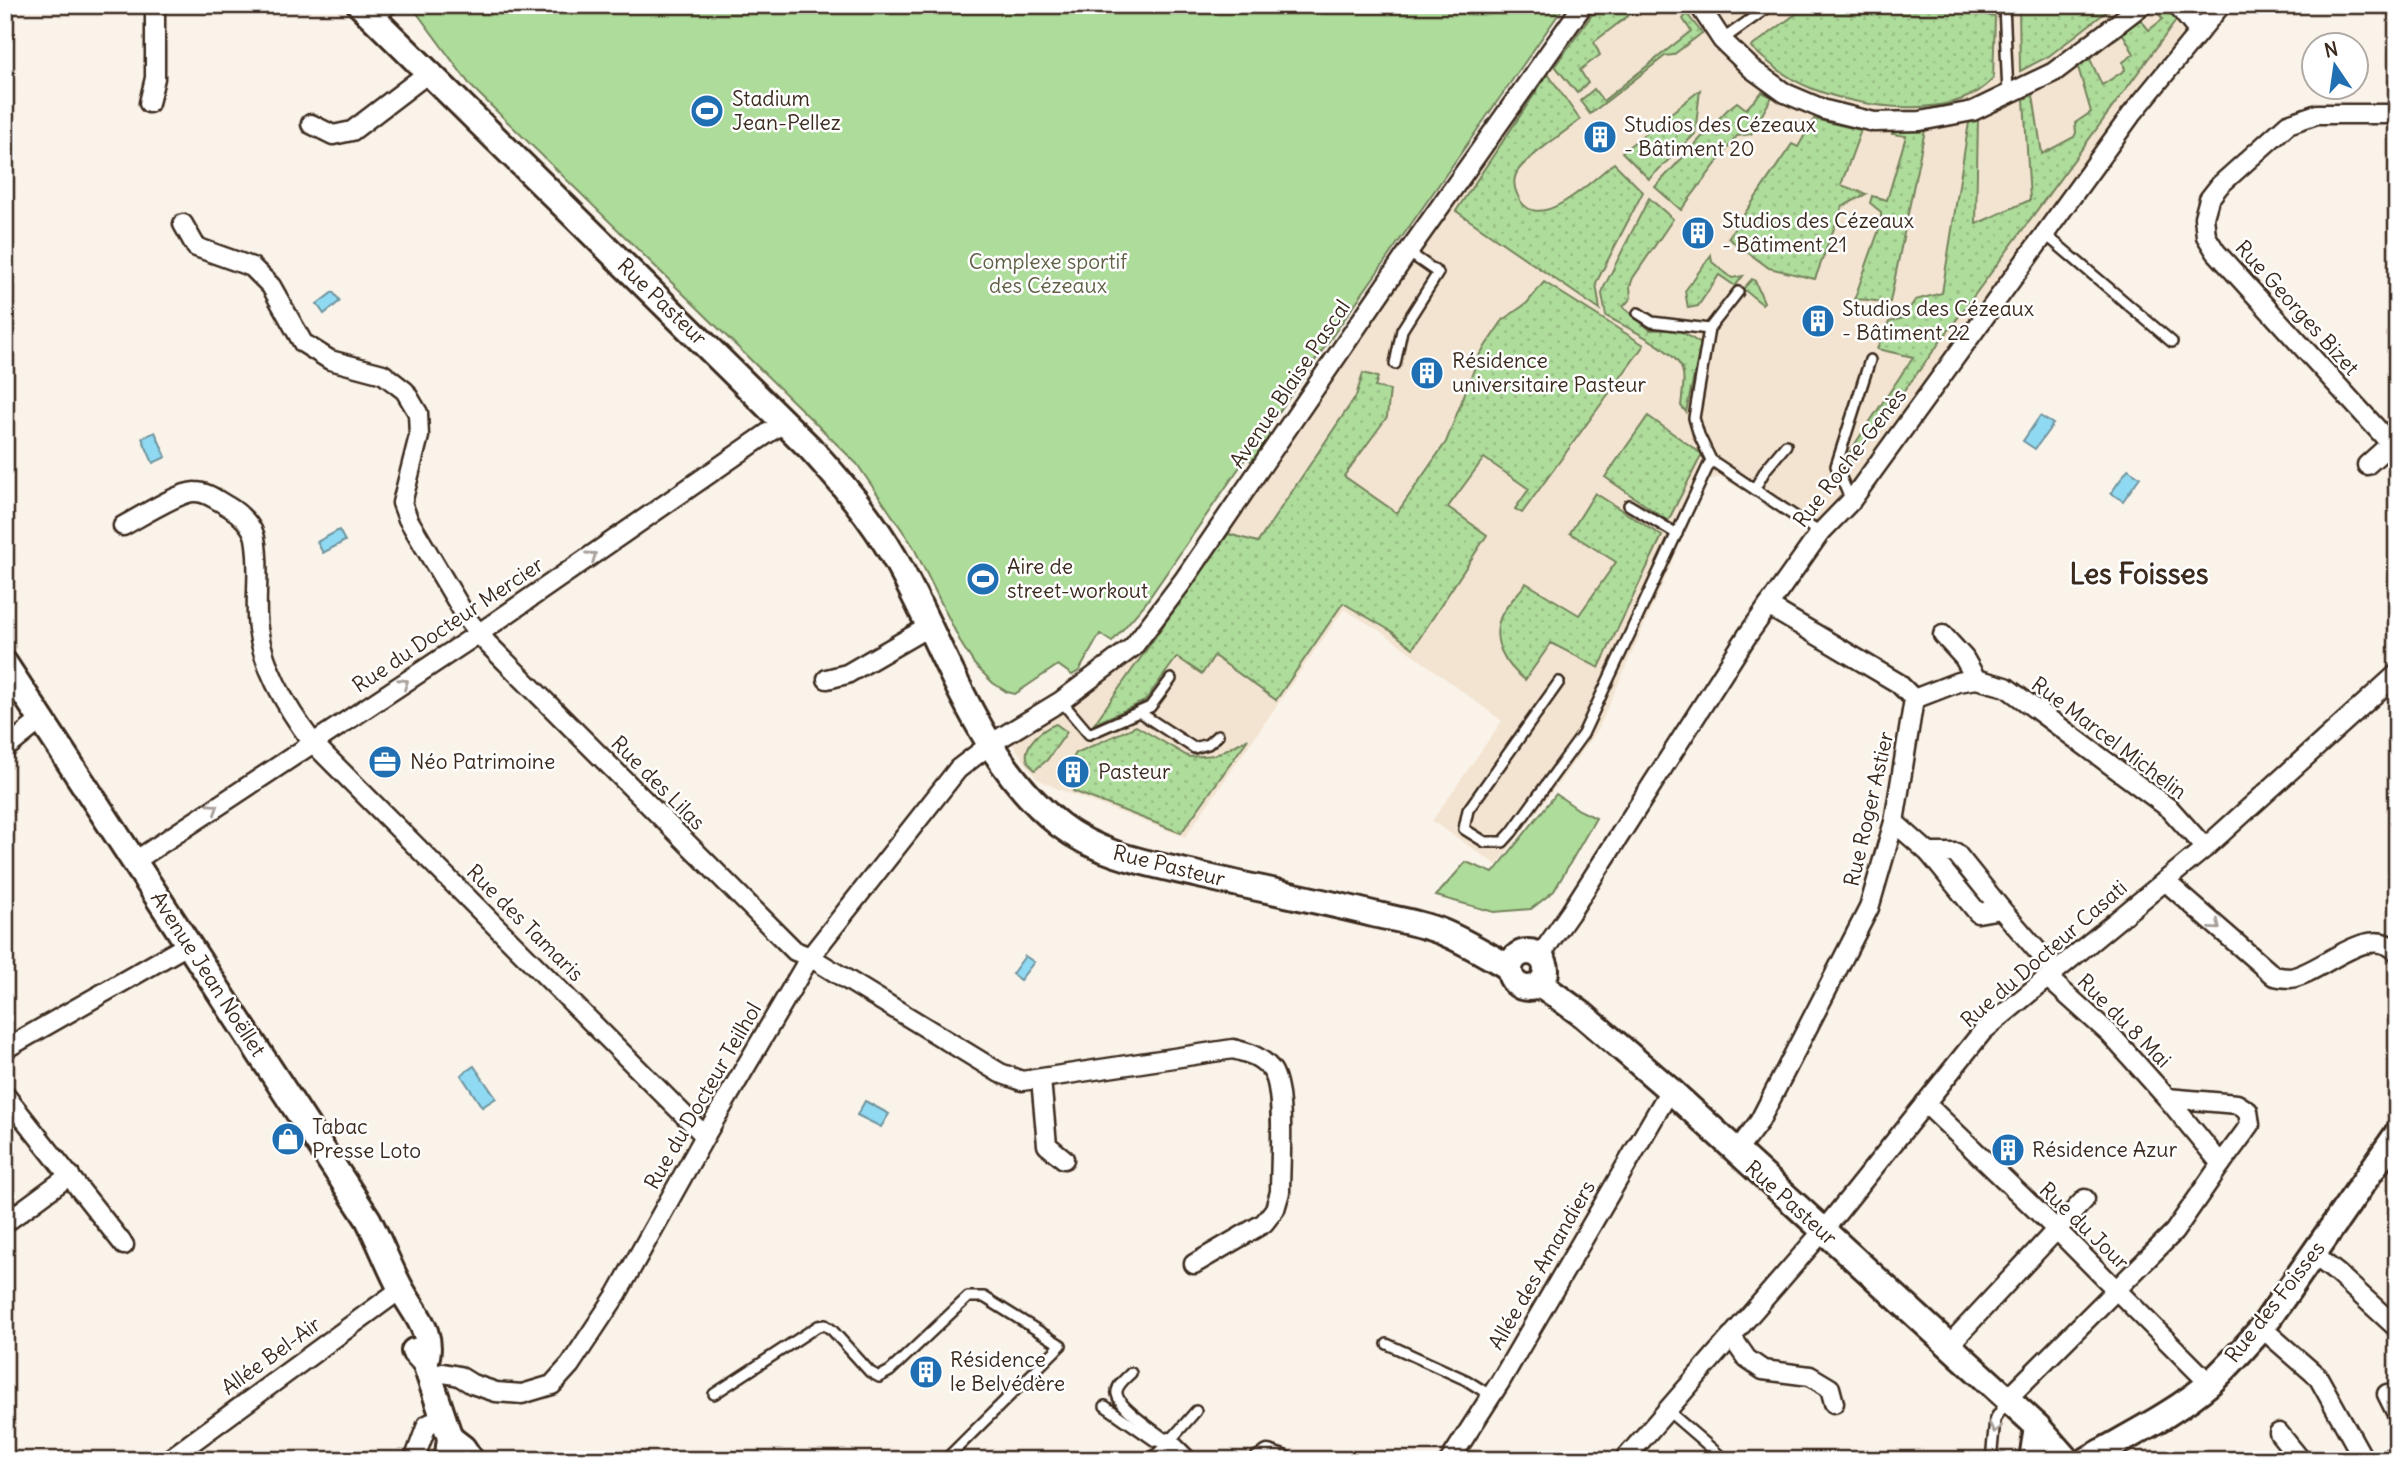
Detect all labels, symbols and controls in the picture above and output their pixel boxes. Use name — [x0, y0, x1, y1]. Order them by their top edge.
north arrow — [2300, 32, 2370, 102]
text: N — [2322, 36, 2340, 63]
place label: Stadium Jean-Pellez — [732, 85, 841, 136]
sports icon: Stadium Jean-Pellez — [688, 92, 726, 130]
place label: Studios des Cézeaux - Bâtiment 20 — [1624, 111, 1816, 162]
building icon: Studios des Cézeaux - Bâtiment 20 — [1581, 118, 1619, 156]
place label: Studios des Cézeaux - Bâtiment 21 — [1722, 207, 1914, 258]
building icon: Studios des Cézeaux - Bâtiment 21 — [1679, 214, 1717, 252]
street label: Rue Georges Bizet — [2230, 235, 2365, 381]
park label: Complexe sportif des Cézeaux — [969, 248, 1128, 299]
street label: Rue Pasteur — [612, 252, 713, 351]
street label: Avenue Blaise Pascal — [1223, 294, 1356, 473]
place label: Studios des Cézeaux - Bâtiment 22 — [1842, 295, 2034, 346]
building icon: Studios des Cézeaux - Bâtiment 22 — [1799, 302, 1837, 340]
place label: Résidence universitaire Pasteur — [1452, 347, 1647, 398]
building icon: Résidence universitaire Pasteur — [1408, 354, 1446, 392]
street label: Rue Roche-Genès — [1787, 383, 1912, 533]
street label: Rue du Docteur Mercier — [347, 550, 549, 699]
one-way arrow — [584, 552, 597, 564]
place label: Aire de street-workout — [1007, 553, 1148, 604]
district label: Les Foisses — [2070, 556, 2209, 592]
sports icon: Aire de street-workout — [964, 560, 1002, 598]
street label: Rue Marcel Michelin — [2026, 670, 2192, 805]
one-way arrow — [396, 679, 409, 692]
street label: Rue Roger Astier — [1838, 728, 1900, 889]
street label: Rue des Lilas — [606, 730, 711, 835]
office icon: Néo Patrimoine — [366, 743, 404, 781]
place label: Néo Patrimoine — [410, 748, 555, 775]
building icon: Pasteur — [1054, 753, 1092, 791]
place label: Pasteur — [1098, 758, 1171, 785]
one-way arrow — [206, 804, 219, 817]
street label: Rue Pasteur — [1110, 839, 1228, 893]
street label: Rue des Tamaris — [461, 858, 590, 987]
street label: Rue du Docteur Casati — [1955, 874, 2132, 1033]
street label: Avenue Jean Noëllet — [145, 886, 272, 1062]
one-way arrow — [2208, 918, 2221, 930]
street label: Rue du 8 Mai — [2072, 968, 2177, 1073]
street label: Rue du Docteur Teilhol — [638, 997, 767, 1194]
place label: Tabac Presse Loto — [312, 1113, 421, 1164]
shop icon: Tabac Presse Loto — [269, 1120, 307, 1158]
building icon: Résidence Azur — [1989, 1131, 2027, 1169]
place label: Résidence Azur — [2032, 1136, 2178, 1163]
street label: Rue Pasteur — [1740, 1154, 1843, 1251]
street label: Allée des Amandiers — [1482, 1175, 1601, 1354]
street label: Rue du Jour — [2034, 1176, 2135, 1275]
street label: Rue des Foisses — [2219, 1235, 2331, 1368]
street label: Allée Bel-Air — [216, 1310, 326, 1401]
place label: Résidence le Belvédère — [950, 1346, 1065, 1397]
building icon: Résidence le Belvédère — [907, 1353, 945, 1391]
one-way arrow — [1988, 1422, 2003, 1434]

